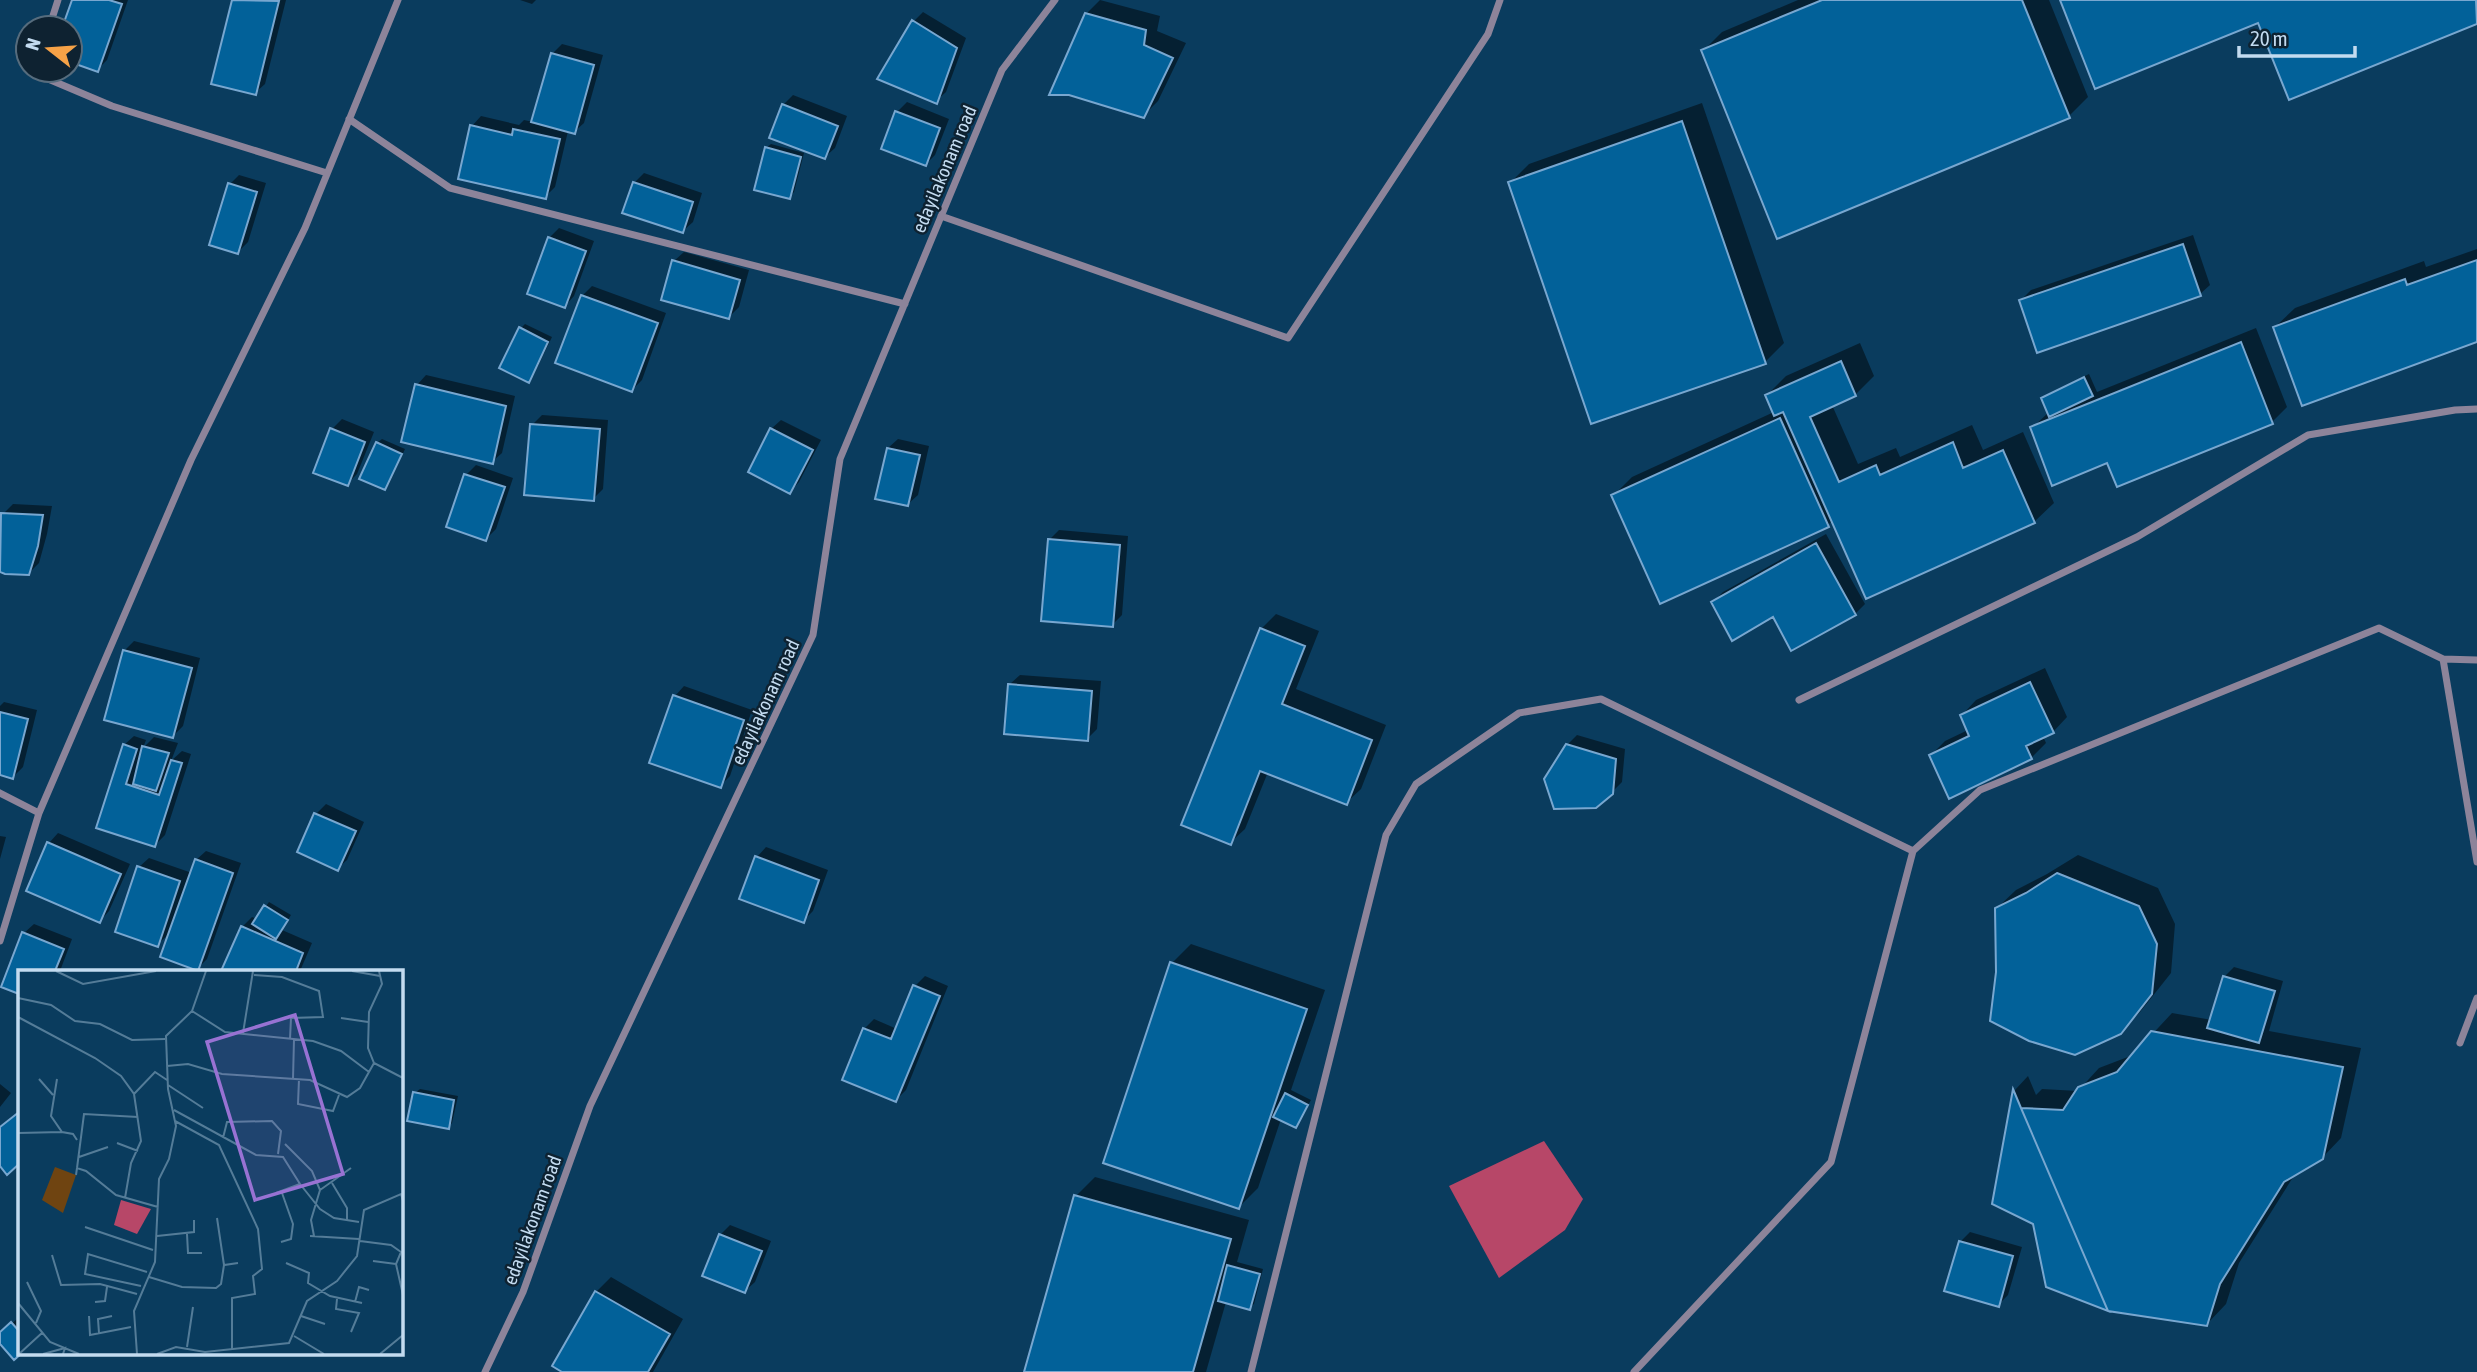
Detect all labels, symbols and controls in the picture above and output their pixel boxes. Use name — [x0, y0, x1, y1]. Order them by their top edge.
north arrow — [14, 14, 84, 84]
scale bar — [2239, 14, 2354, 58]
text: 20 m — [2250, 26, 2288, 50]
text: N — [21, 35, 45, 53]
street label: edayilakonam road — [907, 102, 981, 236]
street label: edayilakonam road — [726, 636, 804, 768]
inset map — [18, 970, 402, 1354]
street label: edayilakonam road — [498, 1152, 566, 1288]

